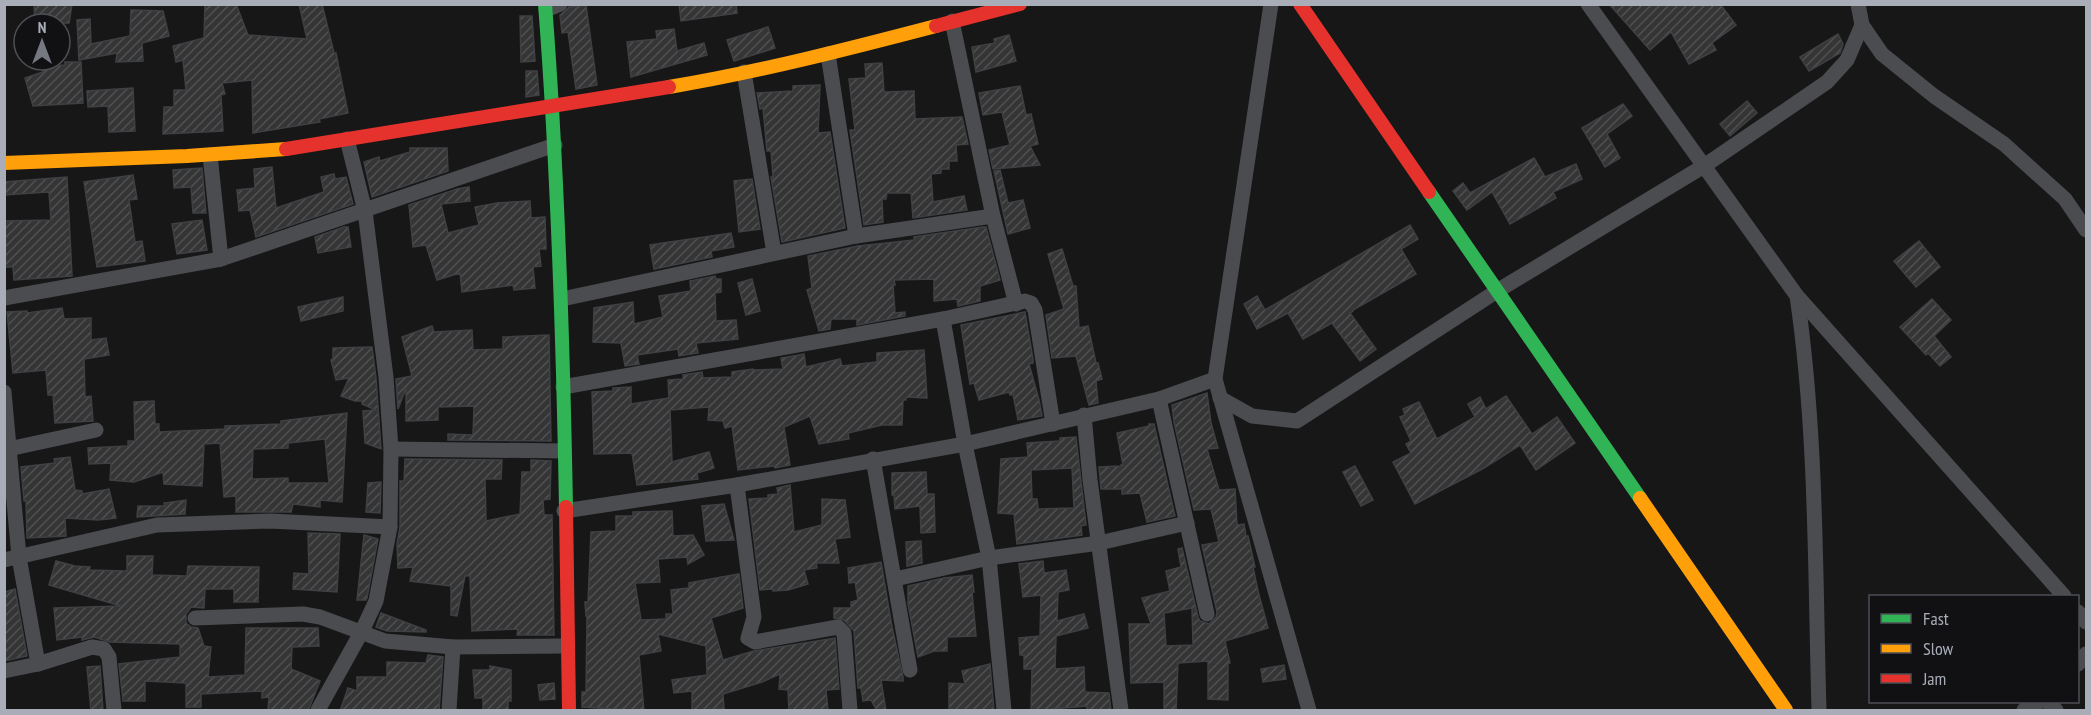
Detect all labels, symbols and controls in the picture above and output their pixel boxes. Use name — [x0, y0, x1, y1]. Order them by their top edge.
north arrow — [12, 12, 72, 72]
text: N — [38, 17, 46, 37]
legend — [1869, 595, 2079, 703]
text: Fast — [1923, 607, 1949, 630]
text: Slow — [1923, 637, 1954, 660]
text: Jam — [1922, 667, 1946, 690]

